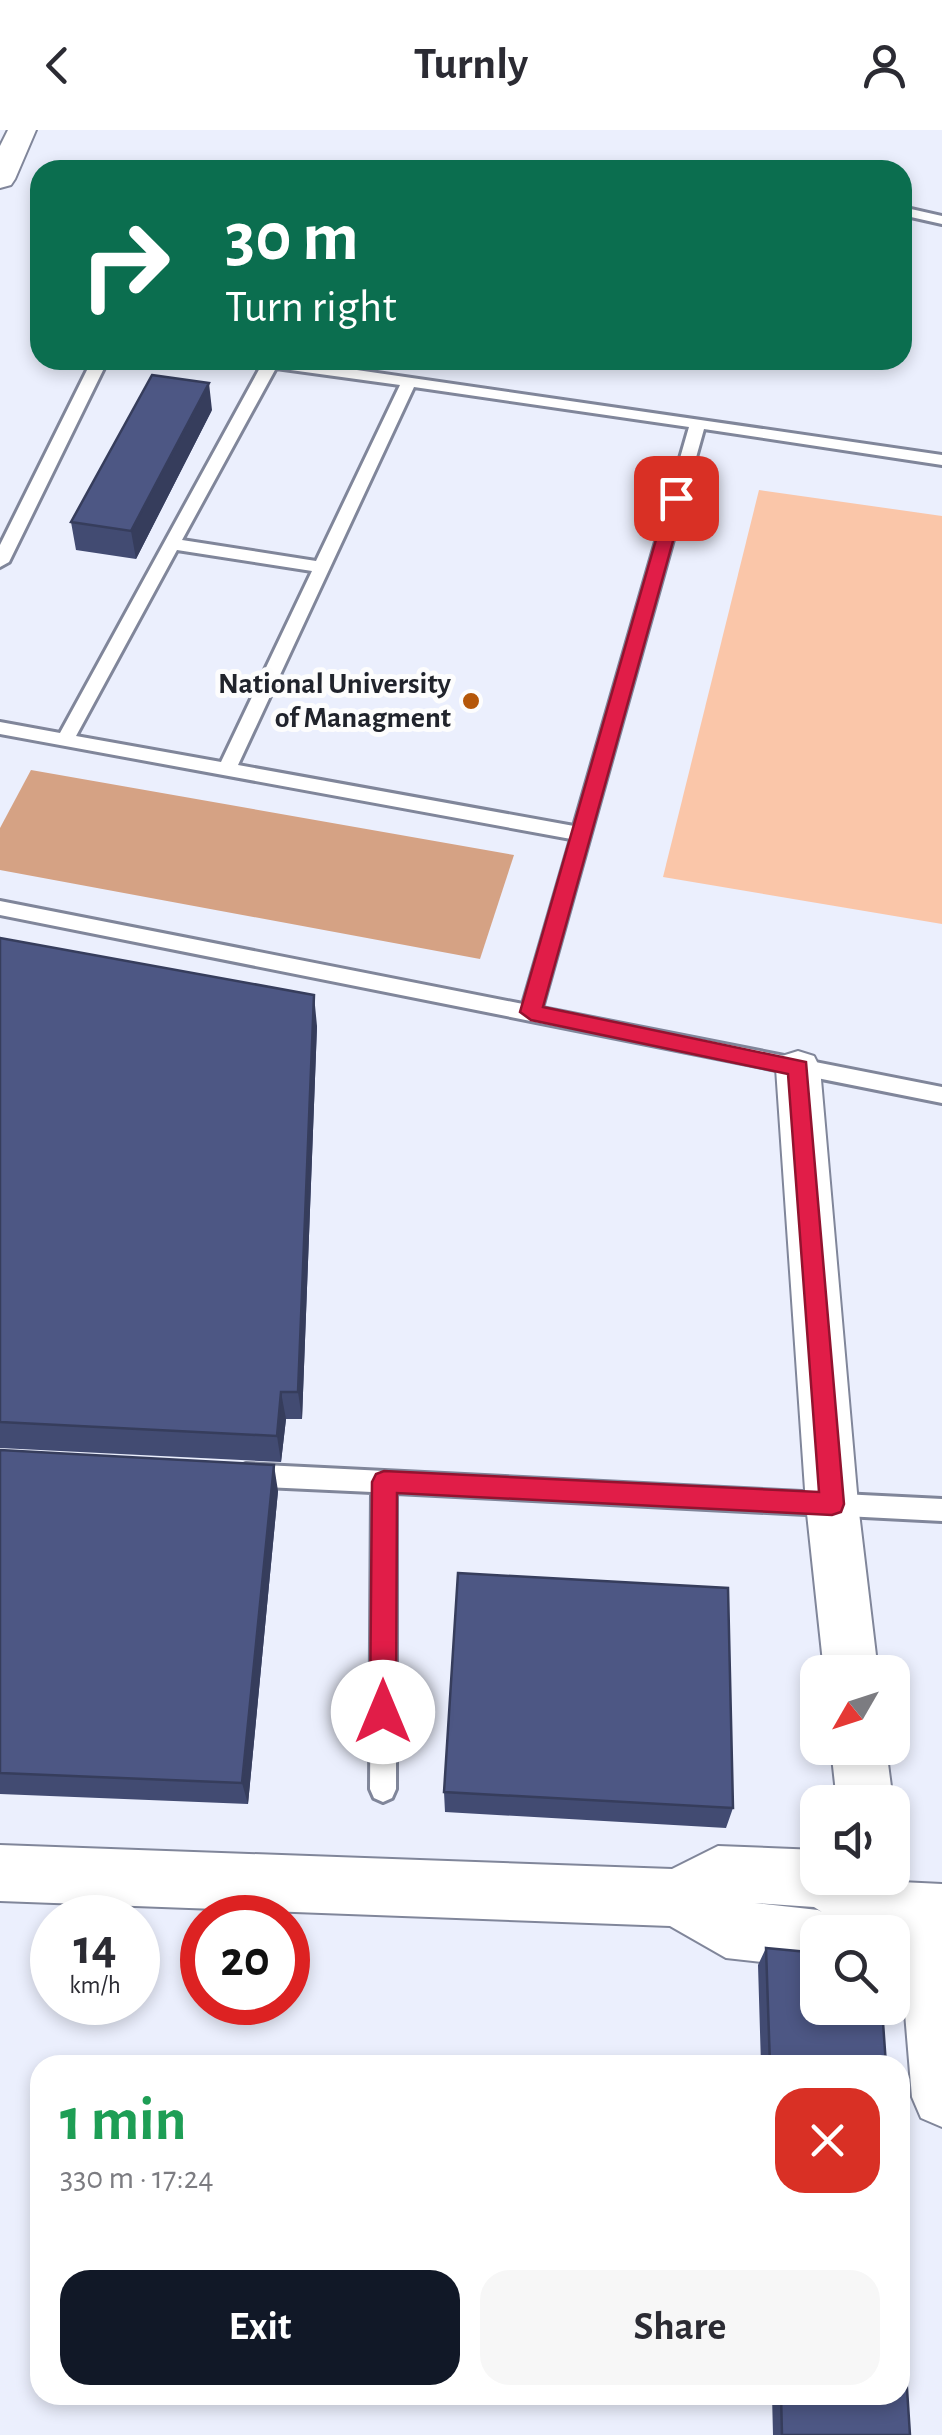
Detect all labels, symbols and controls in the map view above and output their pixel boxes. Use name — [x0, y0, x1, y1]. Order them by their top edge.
icon: back — [30, 38, 85, 93]
icon: person — [857, 38, 912, 93]
text: Turnly — [414, 42, 528, 87]
icon: right — [60, 200, 190, 330]
text: 30 m — [225, 203, 359, 273]
text: Turn right — [225, 285, 397, 330]
pin — [634, 456, 719, 541]
icon: arrive — [649, 471, 704, 526]
place label: National University of Managment — [218, 669, 452, 733]
marker: National University of Managment — [460, 690, 482, 712]
north arrow — [800, 1655, 910, 1765]
map controls — [800, 1655, 910, 2025]
position arrow — [331, 1660, 435, 1764]
button: sound — [800, 1785, 910, 1895]
speed limit sign: 20 — [180, 1895, 310, 2025]
button: search — [800, 1915, 910, 2025]
text: 14 — [73, 1923, 117, 1973]
text: km/h — [69, 1973, 121, 1998]
button: close — [775, 2088, 880, 2193]
text: 1 min — [60, 2091, 186, 2151]
text: 330 m · 17:24 — [60, 2162, 214, 2194]
button: Exit — [60, 2270, 460, 2385]
button: Share — [480, 2270, 880, 2385]

